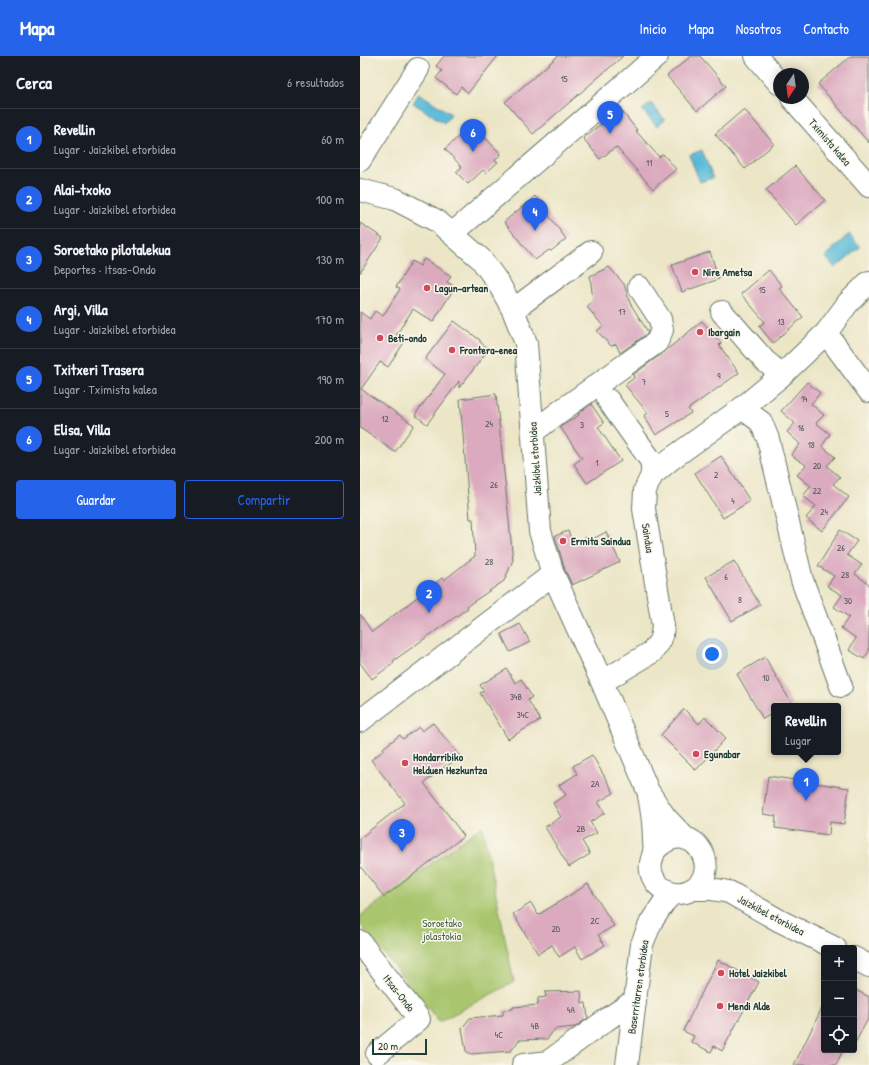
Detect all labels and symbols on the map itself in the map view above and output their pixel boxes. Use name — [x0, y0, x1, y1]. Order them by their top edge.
north arrow — [773, 68, 809, 104]
house number: 15 — [560, 73, 568, 85]
pin: 5 — [597, 101, 623, 134]
street label: Tximista kalea — [806, 116, 855, 169]
pin: 6 — [460, 119, 486, 152]
house number: 11 — [646, 157, 652, 169]
pin: 4 — [522, 198, 548, 231]
place label: Nire Ametsa — [703, 265, 753, 279]
marker: Nire Ametsa — [690, 267, 700, 277]
place label: Lagun-artean — [435, 281, 488, 296]
marker: Lagun-artean — [422, 283, 432, 293]
house number: 15 — [758, 284, 766, 296]
house number: 17 — [618, 306, 626, 318]
house number: 13 — [777, 316, 785, 328]
place label: Ibargain — [708, 325, 740, 340]
marker: Ibargain — [695, 327, 705, 337]
place label: Beti-ondo — [388, 331, 427, 345]
marker: Beti-ondo — [375, 333, 385, 343]
place label: Frontera-enea — [459, 343, 518, 357]
marker: Frontera-enea — [447, 345, 457, 355]
house number: 9 — [717, 370, 721, 382]
house number: 7 — [642, 376, 647, 388]
house number: 14 — [801, 393, 808, 405]
house number: 5 — [665, 408, 669, 420]
house number: 12 — [381, 413, 390, 425]
house number: 24 — [485, 418, 493, 430]
house number: 3 — [580, 419, 584, 431]
street label: Jaizkibel etorbidea — [525, 421, 545, 496]
house number: 16 — [798, 422, 805, 434]
house number: 18 — [807, 439, 815, 451]
house number: 1 — [595, 457, 599, 469]
house number: 20 — [813, 460, 821, 472]
house number: 2 — [714, 469, 719, 481]
house number: 26 — [490, 479, 498, 491]
house number: 22 — [813, 485, 822, 497]
house number: 4 — [731, 495, 735, 507]
house number: 24 — [820, 506, 828, 518]
street label: Saindua — [639, 522, 657, 554]
place label: Ermita Saindua — [571, 534, 631, 548]
marker: Ermita Saindua — [558, 536, 568, 546]
house number: 26 — [837, 542, 845, 554]
house number: 28 — [485, 556, 493, 568]
house number: 28 — [841, 569, 849, 581]
house number: 6 — [724, 571, 728, 583]
pin: 2 — [416, 580, 442, 613]
house number: 8 — [738, 594, 742, 606]
house number: 30 — [844, 595, 852, 607]
your location — [702, 644, 722, 664]
house number: 10 — [762, 672, 770, 684]
house number: 34B — [510, 691, 522, 703]
house number: 34C — [517, 709, 529, 721]
place label: Egunabar — [704, 747, 741, 762]
marker: Egunabar — [691, 749, 701, 759]
place label: Hondarribiko Helduen Hezkuntza — [413, 750, 488, 777]
marker: Hondarribiko Helduen Hezkuntza — [400, 758, 410, 768]
pin: 1 — [793, 768, 819, 801]
house number: 2A — [591, 778, 600, 790]
pin: 3 — [389, 819, 415, 852]
house number: 2B — [577, 823, 586, 835]
street label: Jaizkibel etorbidea — [735, 892, 807, 939]
house number: 2C — [590, 915, 600, 927]
park label: Soroetako jolastokia — [421, 916, 462, 943]
house number: 2D — [552, 923, 561, 935]
street label: Baserritarren etorbidea — [624, 938, 652, 1035]
place label: Hotel Jaizkibel — [729, 966, 788, 980]
marker: Hotel Jaizkibel — [716, 968, 726, 978]
street label: Itsas-Ondo — [380, 972, 418, 1015]
place label: Mendi Alde — [728, 999, 771, 1013]
marker: Mendi Alde — [715, 1001, 725, 1011]
house number: 4A — [567, 1004, 575, 1016]
house number: 4B — [531, 1020, 539, 1032]
house number: 4C — [495, 1029, 503, 1041]
scale bar — [372, 1037, 427, 1056]

